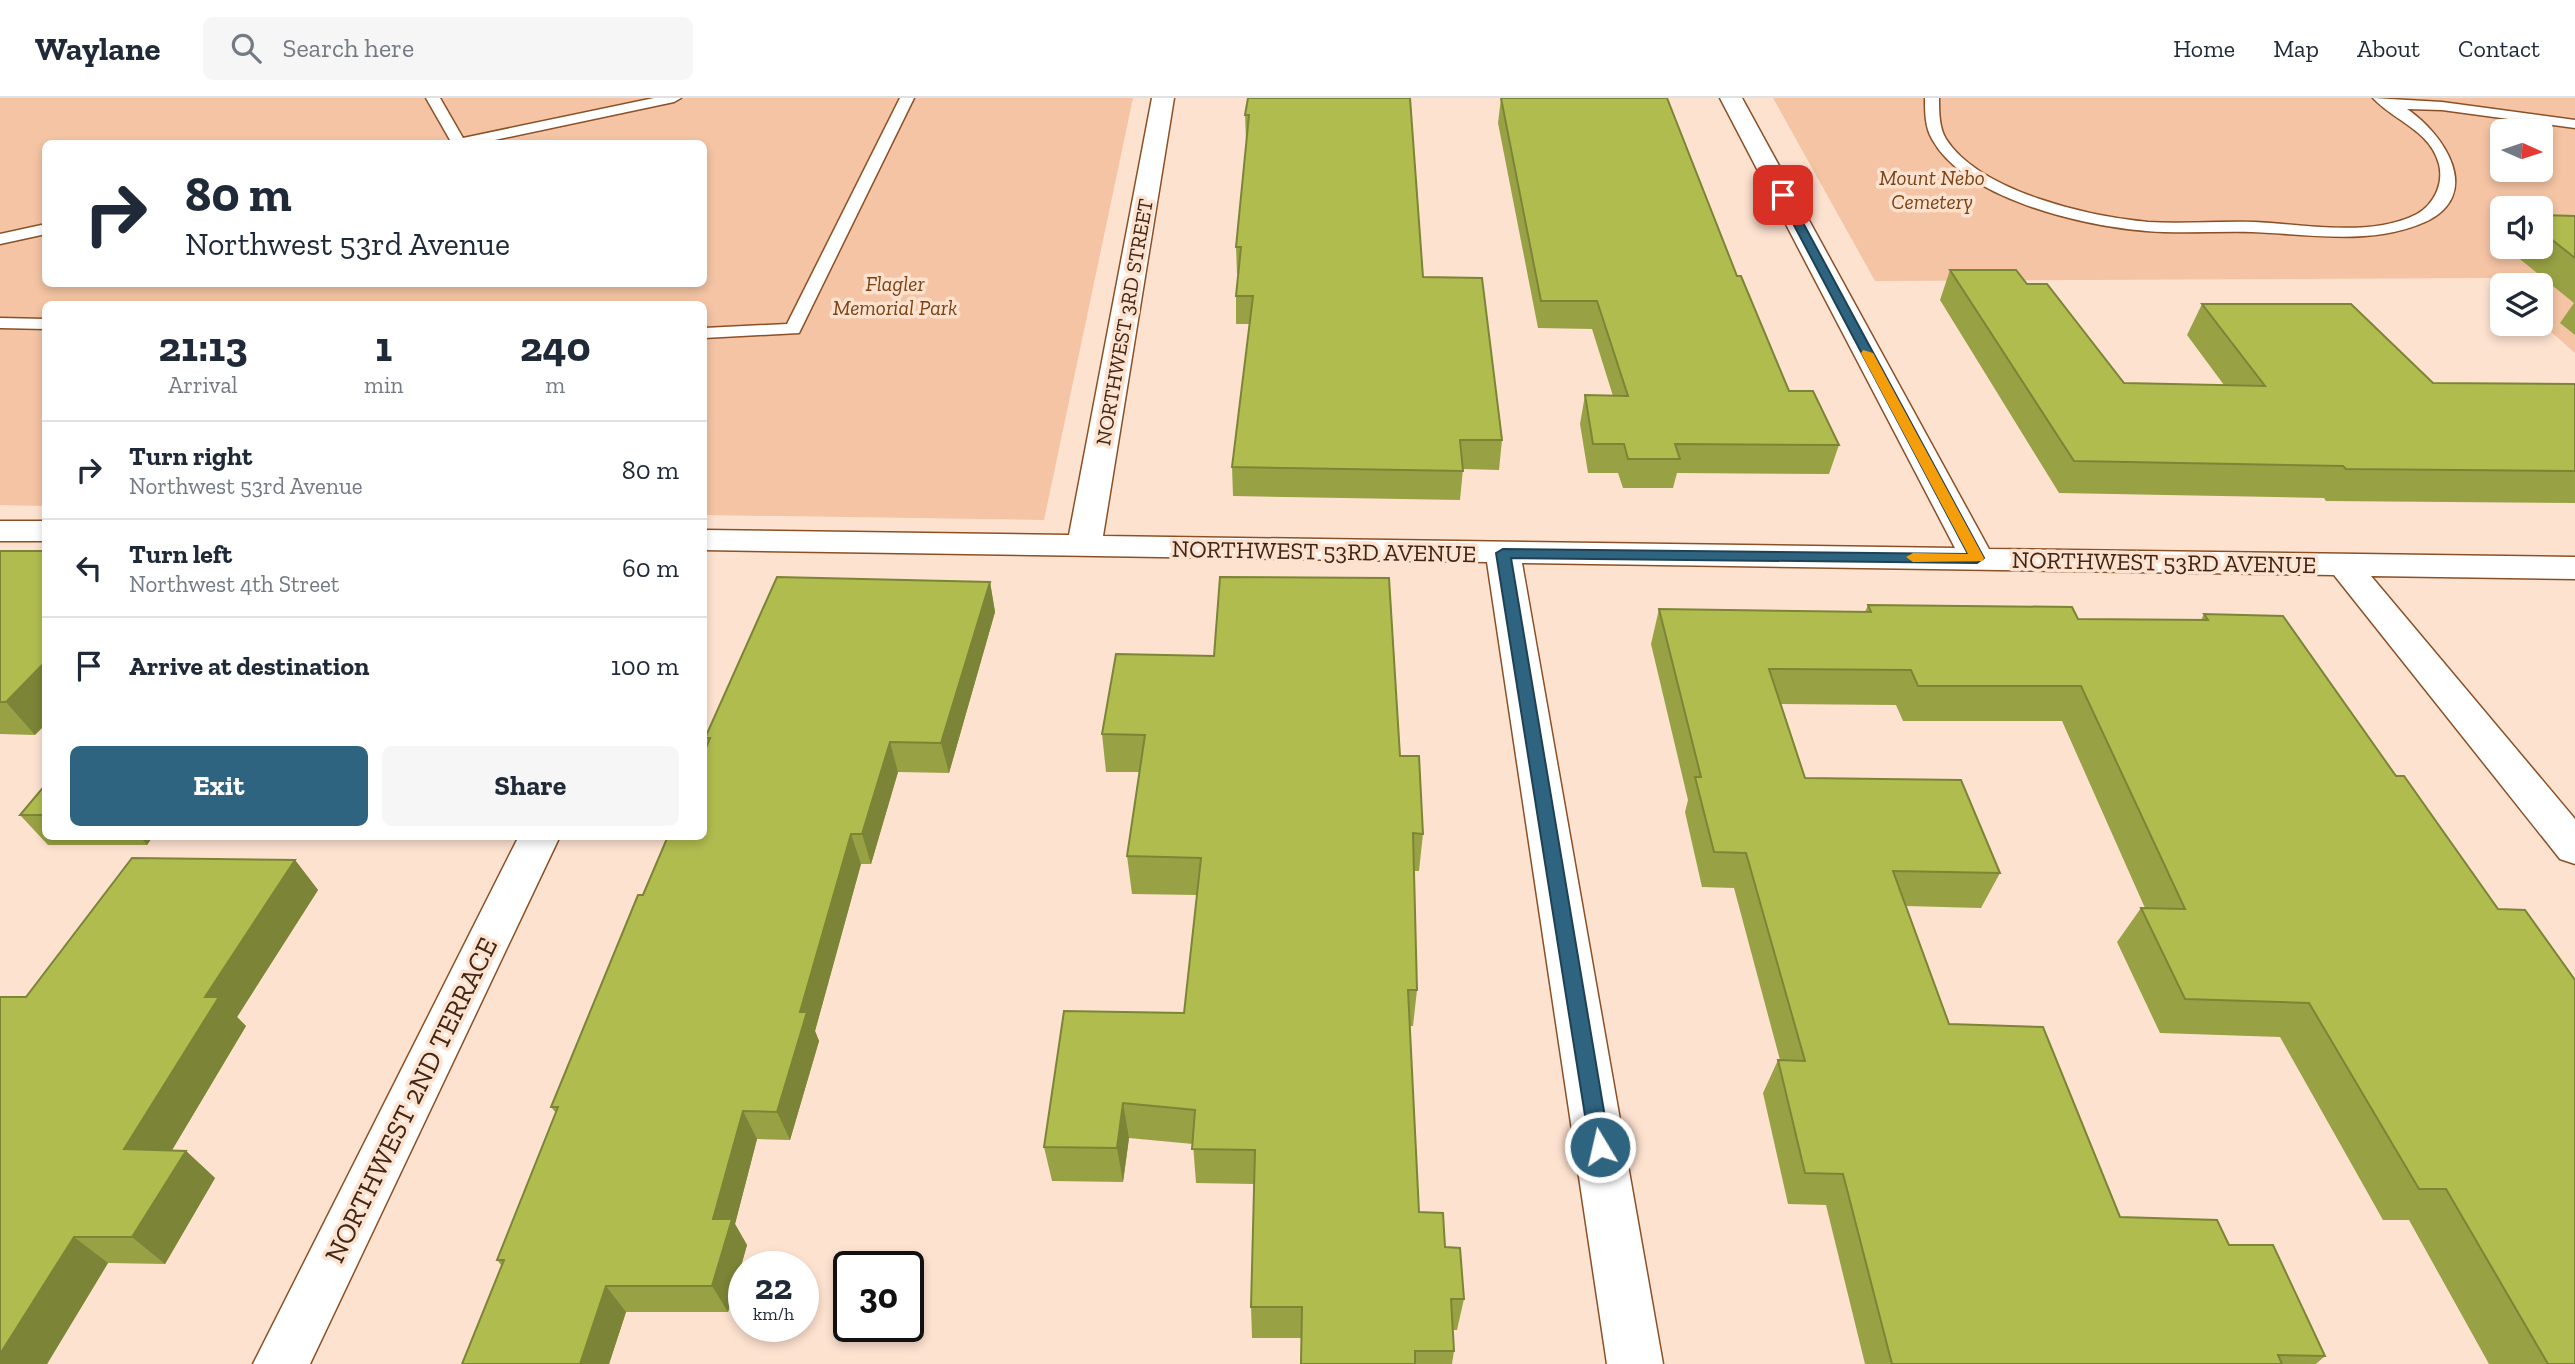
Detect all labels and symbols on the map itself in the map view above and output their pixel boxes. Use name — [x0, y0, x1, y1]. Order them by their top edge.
north arrow — [2490, 119, 2553, 182]
pin — [1753, 165, 1813, 225]
park label: Mount Nebo Cemetery — [1879, 165, 1985, 214]
street label: NORTHWEST 3RD STREET — [1090, 197, 1158, 447]
park label: Flagler Memorial Park — [833, 271, 957, 320]
street label: NORTHWEST 53RD AVENUE — [1171, 534, 1477, 568]
street label: NORTHWEST 53RD AVENUE — [2011, 545, 2317, 579]
street label: NORTHWEST 2ND TERRACE — [318, 932, 504, 1268]
position arrow — [1563, 1110, 1637, 1184]
speed limit sign: 30 — [833, 1251, 924, 1342]

